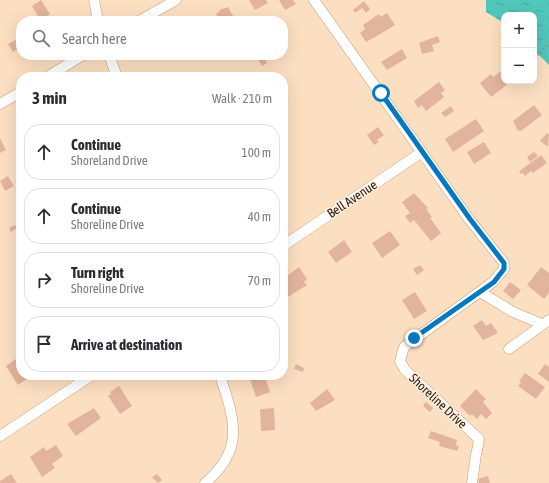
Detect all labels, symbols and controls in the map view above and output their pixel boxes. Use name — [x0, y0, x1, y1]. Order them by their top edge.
map controls — [501, 12, 537, 84]
button: + — [501, 12, 537, 48]
search box — [16, 16, 288, 60]
icon: search — [30, 27, 52, 49]
text: Search here — [62, 30, 127, 47]
button: − — [501, 48, 537, 84]
route start — [372, 84, 390, 102]
text: 3 min — [32, 88, 67, 108]
text: Walk · 210 m — [212, 91, 272, 106]
text: Continue — [71, 136, 121, 153]
icon: ahead — [33, 141, 55, 163]
text: 100 m — [242, 145, 271, 160]
text: Shoreland Drive — [71, 153, 148, 168]
street label: Bell Avenue — [324, 177, 380, 221]
text: Continue — [71, 200, 121, 217]
icon: ahead — [33, 205, 55, 227]
text: 40 m — [248, 209, 271, 224]
text: Shoreline Drive — [71, 217, 144, 232]
text: Turn right — [71, 264, 124, 281]
icon: right — [33, 269, 55, 291]
text: 70 m — [248, 273, 271, 288]
text: Shoreline Drive — [71, 281, 144, 296]
route end — [405, 329, 423, 347]
icon: arrive — [33, 333, 55, 355]
text: Arrive at destination — [71, 336, 182, 353]
street label: Shoreline Drive — [406, 371, 470, 432]

